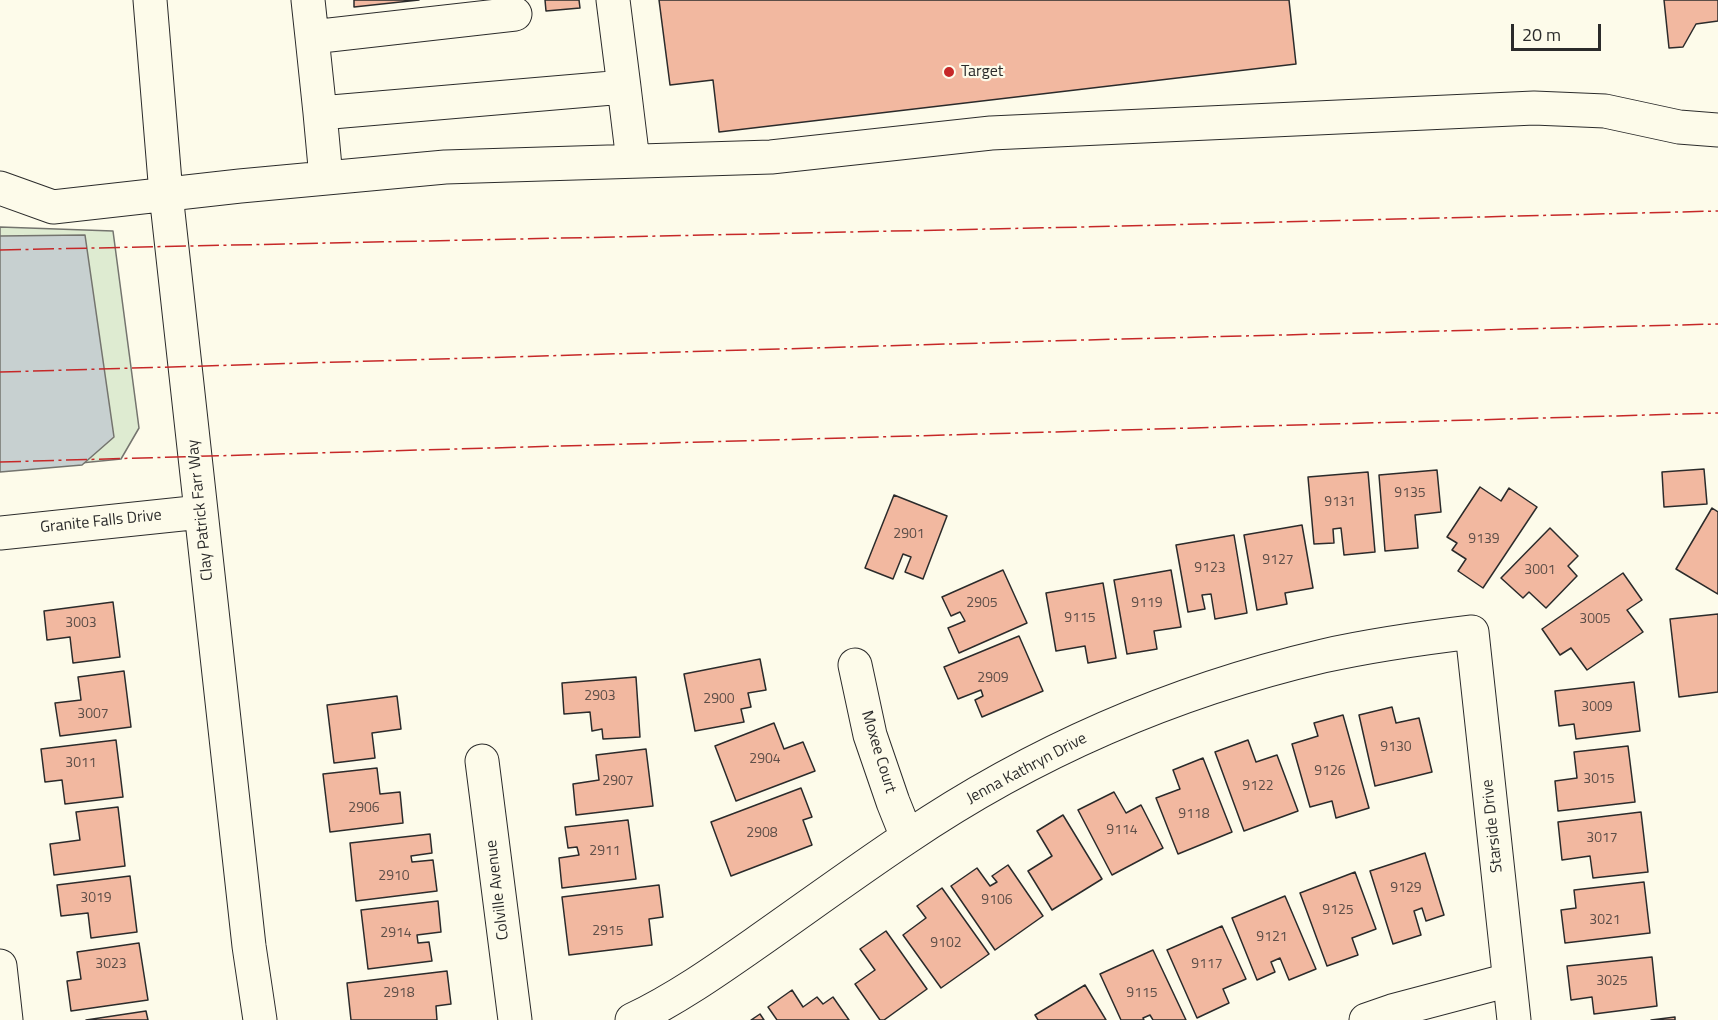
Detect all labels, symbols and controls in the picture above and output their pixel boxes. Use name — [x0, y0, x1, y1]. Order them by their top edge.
scale bar — [1514, 12, 1604, 50]
text: 20 m — [1522, 21, 1561, 48]
place label: Target — [961, 62, 1003, 82]
marker: Target — [942, 65, 956, 79]
street label: Clay Patrick Farr Way — [184, 438, 218, 582]
house number: 9135 — [1394, 486, 1426, 502]
house number: 9131 — [1324, 495, 1356, 511]
street label: Granite Falls Drive — [39, 506, 163, 538]
house number: 2901 — [893, 527, 925, 543]
house number: 9139 — [1468, 532, 1500, 548]
house number: 9127 — [1262, 553, 1294, 569]
house number: 9123 — [1194, 561, 1226, 577]
house number: 3001 — [1524, 563, 1556, 579]
house number: 2905 — [966, 596, 998, 612]
house number: 9119 — [1131, 596, 1163, 612]
house number: 9115 — [1064, 611, 1096, 627]
house number: 3005 — [1579, 612, 1611, 628]
house number: 3003 — [65, 616, 97, 632]
house number: 2909 — [977, 671, 1009, 687]
house number: 2903 — [584, 689, 616, 705]
house number: 2900 — [703, 692, 735, 708]
house number: 3009 — [1581, 700, 1613, 716]
house number: 3007 — [77, 707, 109, 723]
street label: Moxee Court — [856, 709, 900, 795]
street label: Jenna Kathryn Drive — [964, 729, 1090, 809]
house number: 9130 — [1380, 740, 1412, 756]
house number: 2904 — [749, 752, 781, 768]
house number: 3011 — [65, 756, 97, 772]
house number: 9126 — [1314, 764, 1346, 780]
house number: 3015 — [1583, 772, 1615, 788]
house number: 2907 — [602, 774, 634, 790]
street label: Starside Drive — [1479, 778, 1507, 874]
house number: 9122 — [1242, 779, 1274, 795]
house number: 2906 — [348, 801, 380, 817]
house number: 9118 — [1178, 807, 1210, 823]
house number: 9114 — [1106, 823, 1138, 839]
house number: 2908 — [746, 826, 778, 842]
house number: 3017 — [1586, 831, 1618, 847]
street label: Colville Avenue — [482, 839, 514, 941]
house number: 2911 — [589, 844, 621, 860]
house number: 2910 — [378, 869, 410, 885]
house number: 9129 — [1390, 881, 1422, 897]
house number: 3019 — [80, 891, 112, 907]
house number: 9106 — [981, 893, 1013, 909]
house number: 9125 — [1322, 903, 1354, 919]
house number: 3021 — [1589, 913, 1621, 929]
house number: 2915 — [592, 924, 624, 940]
house number: 2914 — [380, 926, 412, 942]
house number: 9121 — [1256, 930, 1288, 946]
house number: 9102 — [930, 936, 962, 952]
house number: 3023 — [95, 957, 127, 973]
house number: 9117 — [1191, 957, 1223, 973]
house number: 3025 — [1596, 974, 1628, 990]
house number: 2918 — [383, 986, 415, 1002]
house number: 9115 — [1126, 986, 1158, 1002]

